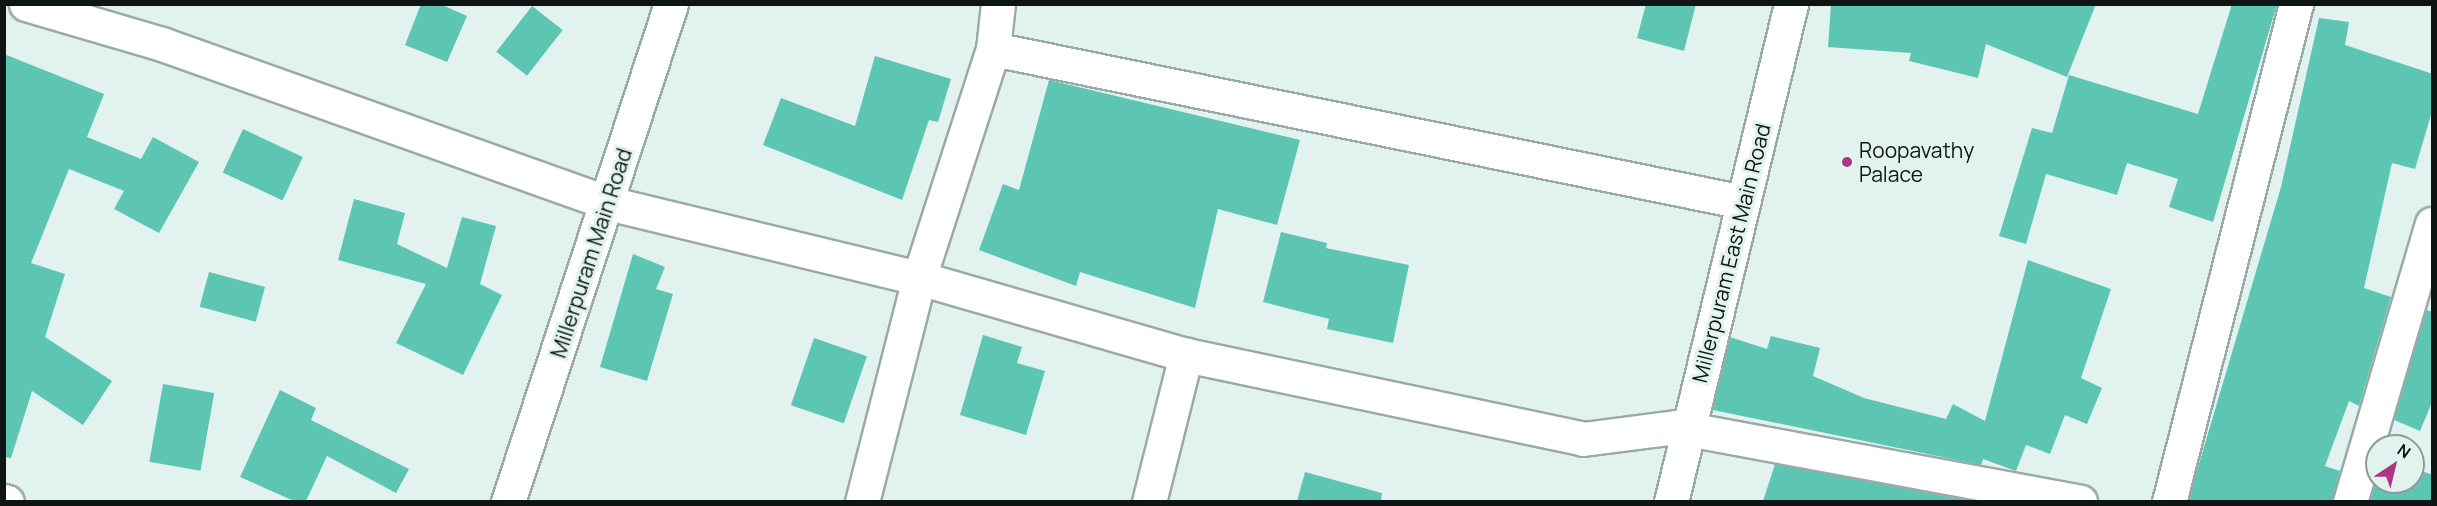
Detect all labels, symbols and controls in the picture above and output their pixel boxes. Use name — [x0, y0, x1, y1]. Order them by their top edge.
street label: Millerpuram East Main Road — [1687, 121, 1775, 385]
place label: Roopavathy Palace — [1859, 137, 1974, 187]
street label: Millerpuram Main Road — [545, 145, 637, 361]
marker: Roopavathy Palace — [1840, 155, 1854, 169]
north arrow — [2365, 434, 2425, 494]
text: N — [2393, 439, 2415, 463]

